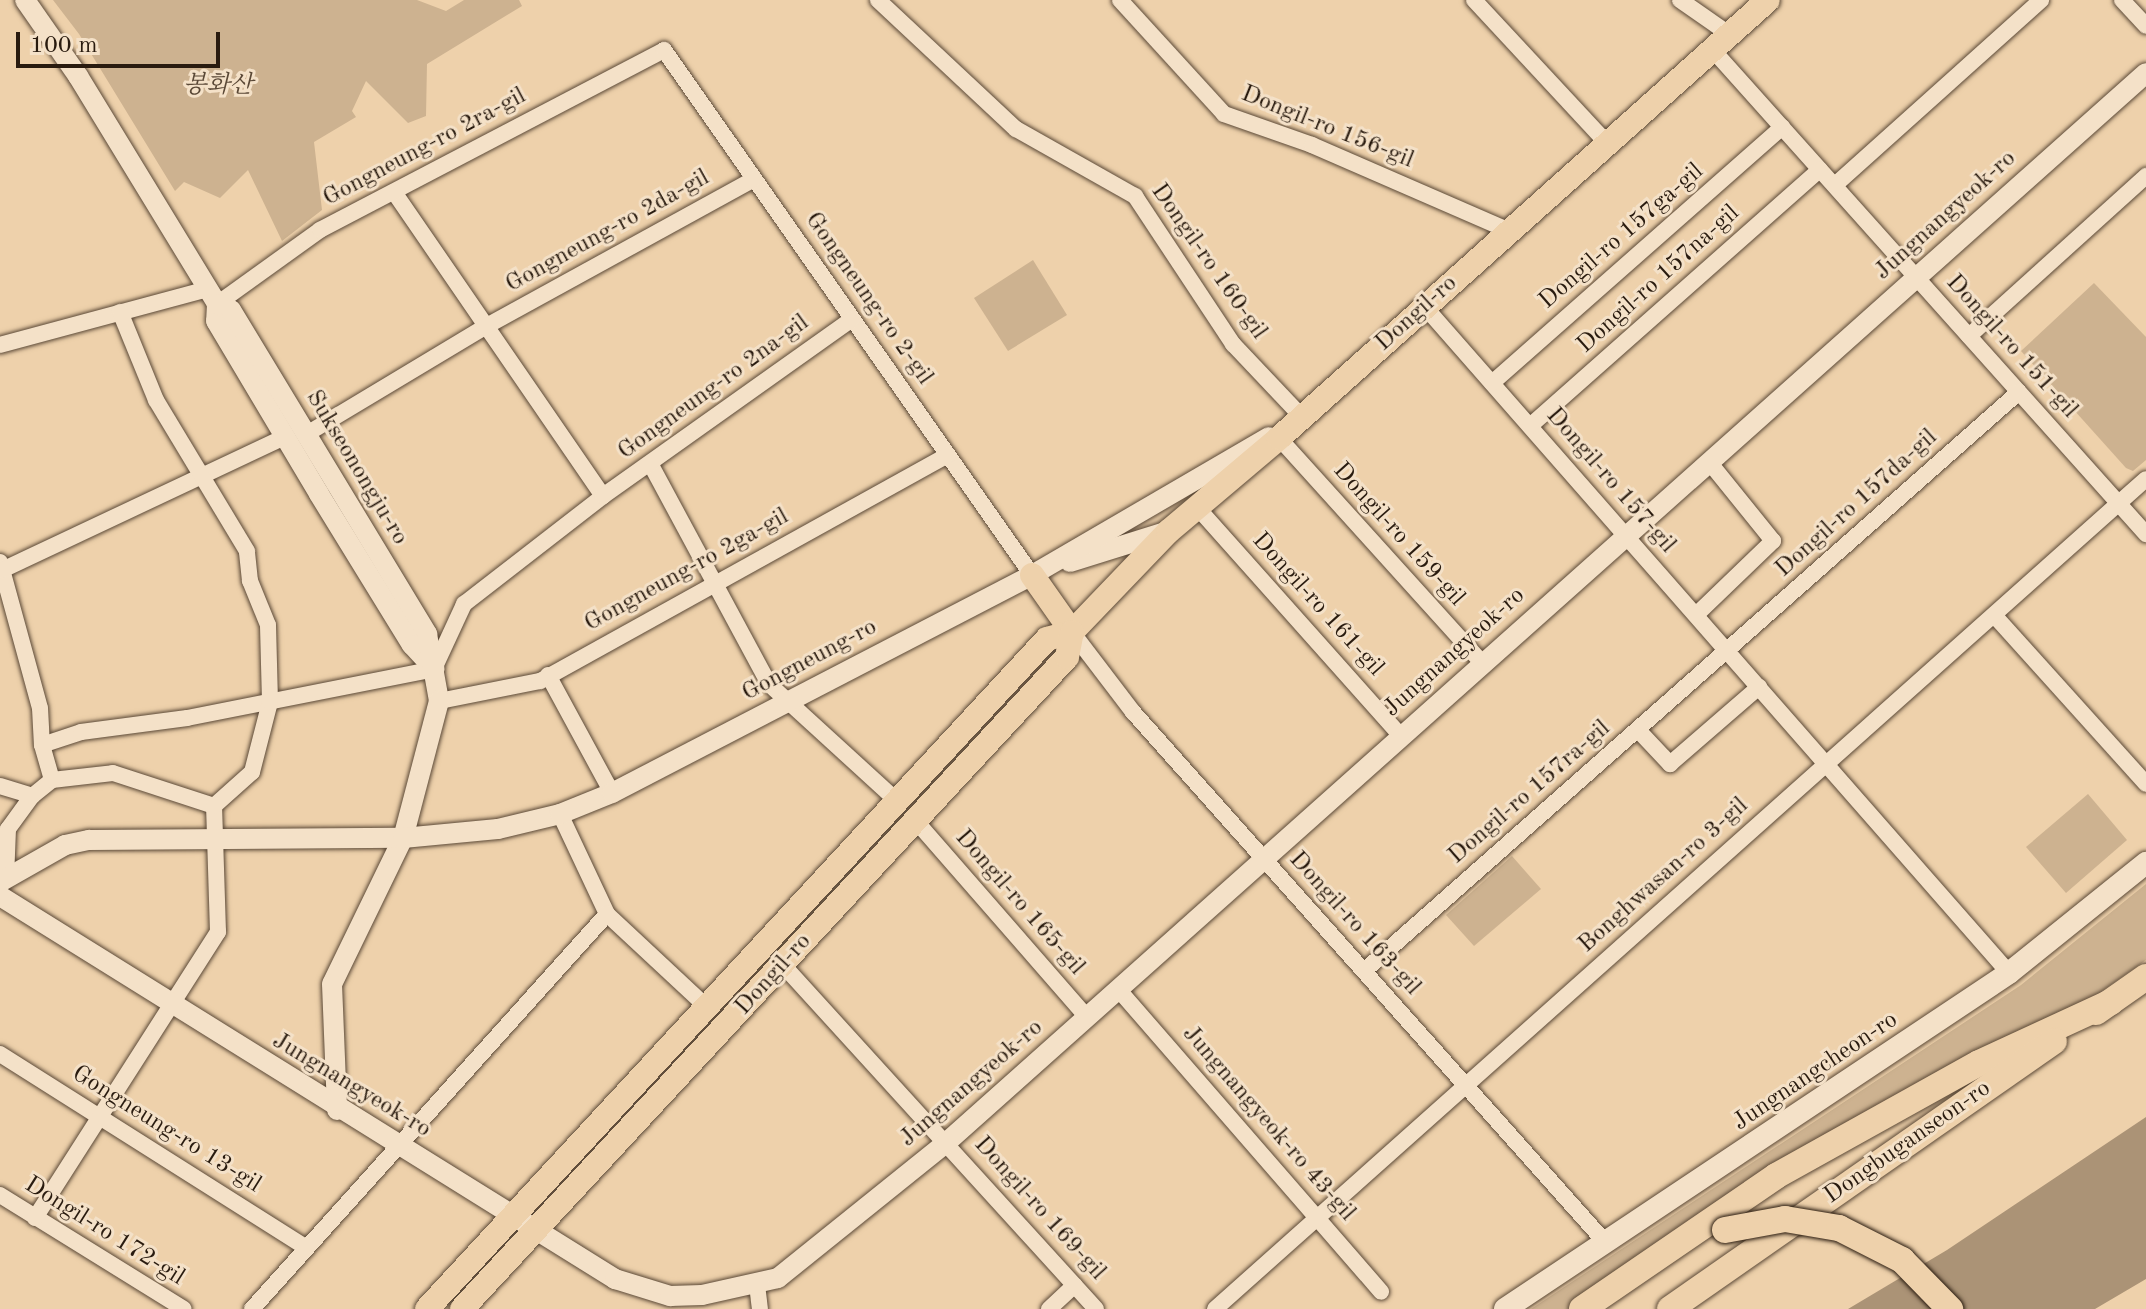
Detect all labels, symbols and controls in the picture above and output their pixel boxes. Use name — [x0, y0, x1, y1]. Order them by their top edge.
scale bar — [20, 16, 224, 66]
text: 100 m — [30, 34, 98, 58]
park label: 봉화산 — [183, 73, 253, 101]
street label: Dongil-ro 156-gil — [1237, 80, 1417, 176]
street label: Gongneung-ro 2ra-gil — [319, 82, 531, 214]
street label: Jungnangyeok-ro — [1869, 145, 2023, 287]
street label: Dongil-ro 157ga-gil — [1534, 158, 1710, 316]
street label: Gongneung-ro 2da-gil — [501, 164, 715, 300]
street label: Dongil-ro 160-gil — [1144, 179, 1272, 345]
street label: Dongil-ro 157na-gil — [1572, 200, 1746, 360]
street label: Gongneung-ro 2-gil — [798, 207, 938, 391]
street label: Dongil-ro 151-gil — [1939, 269, 2083, 425]
street label: Dongil-ro — [1370, 270, 1464, 358]
street label: Gongneung-ro 2na-gil — [613, 309, 815, 467]
street label: Sukseonongju-ro — [298, 385, 414, 551]
street label: Dongil-ro 157-gil — [1539, 402, 1681, 560]
street label: Dongil-ro 157da-gil — [1770, 424, 1944, 584]
street label: Dongil-ro 159-gil — [1326, 457, 1470, 613]
street label: Gongneung-ro 2ga-gil — [580, 503, 794, 639]
street label: Dongil-ro 161-gil — [1245, 527, 1389, 683]
street label: Jungnangyeok-ro — [1378, 582, 1532, 724]
street label: Gongneung-ro — [738, 613, 882, 709]
street label: Dongil-ro 157ra-gil — [1443, 715, 1617, 871]
street label: Bonghwasan-ro 3-gil — [1573, 792, 1755, 960]
street label: Dongil-ro 165-gil — [948, 824, 1090, 982]
street label: Dongil-ro 163-gil — [1282, 846, 1426, 1002]
street label: Dongil-ro — [730, 928, 818, 1022]
street label: Jungnangcheon-ro — [1728, 1006, 1904, 1138]
street label: Jungnangyeok-ro — [895, 1014, 1049, 1154]
street label: Jungnangyeok-ro 43-gil — [1175, 1020, 1361, 1228]
street label: Jungnangyeok-ro — [266, 1027, 436, 1145]
street label: Gongneung-ro 13-gil — [66, 1060, 266, 1200]
street label: Dongbuganseon-ro — [1819, 1075, 1997, 1211]
street label: Dongil-ro 169-gil — [967, 1131, 1111, 1287]
street label: Dongil-ro 172-gil — [19, 1171, 189, 1293]

